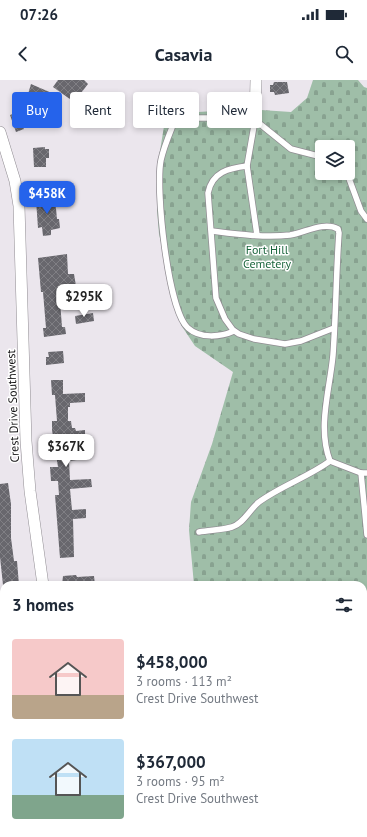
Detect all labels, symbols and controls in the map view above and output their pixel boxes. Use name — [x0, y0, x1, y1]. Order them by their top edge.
text: 07:26 — [20, 5, 58, 24]
icon: back — [12, 43, 34, 65]
text: Casavia — [155, 43, 212, 66]
icon: search — [333, 43, 355, 65]
chip: Buy — [12, 92, 62, 128]
chip: Rent — [70, 92, 125, 128]
chip: Filters — [133, 92, 199, 128]
chip: New — [207, 92, 262, 128]
map controls — [315, 140, 355, 180]
button: layers — [315, 140, 355, 180]
pin: $458K — [19, 181, 75, 215]
text: $458K — [28, 185, 66, 202]
park label: Fort Hill Cemetery — [243, 242, 291, 271]
pin: $295K — [56, 284, 112, 318]
text: $295K — [65, 288, 103, 305]
street label: Crest Drive Southwest — [3, 349, 22, 463]
pin: $367K — [38, 434, 94, 468]
text: $367K — [47, 438, 85, 455]
text: 3 homes — [12, 594, 74, 616]
icon: filters — [333, 594, 355, 616]
text: $458,000 — [136, 651, 208, 673]
icon: home — [44, 655, 92, 703]
text: 3 rooms · 113 m² — [136, 673, 232, 690]
text: Crest Drive Southwest — [136, 690, 258, 707]
text: $367,000 — [136, 751, 206, 773]
icon: home — [44, 755, 92, 803]
text: 3 rooms · 95 m² — [136, 773, 225, 790]
text: Crest Drive Southwest — [136, 790, 258, 807]

